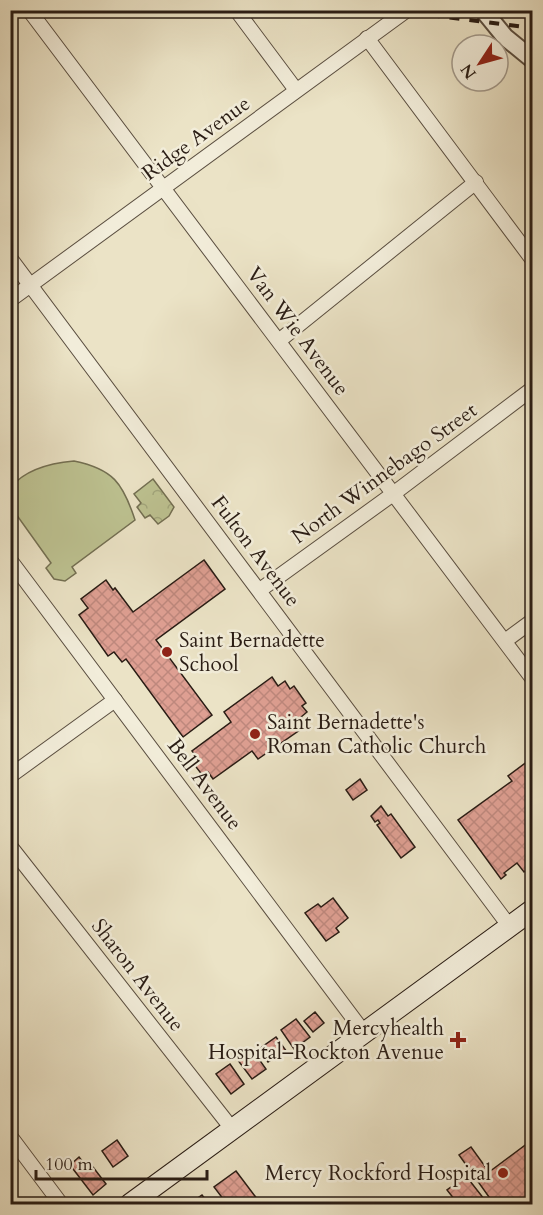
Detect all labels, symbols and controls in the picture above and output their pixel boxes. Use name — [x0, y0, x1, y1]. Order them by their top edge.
north arrow — [450, 33, 510, 93]
text: N — [456, 59, 482, 83]
street label: Ridge Avenue — [137, 89, 256, 187]
street label: Van Wie Avenue — [240, 261, 356, 402]
street label: North Winnebago Street — [286, 396, 483, 551]
street label: Fulton Avenue — [204, 490, 307, 613]
place label: Saint Bernadette School — [179, 626, 325, 679]
marker: Saint Bernadette School — [160, 645, 174, 659]
place label: Saint Bernadette's Roman Catholic Church — [267, 708, 487, 761]
marker: Saint Bernadette's Roman Catholic Church — [248, 727, 262, 741]
street label: Bell Avenue — [160, 732, 249, 836]
street label: Sharon Avenue — [84, 913, 191, 1038]
place label: Mercyhealth Hospital–Rockton Avenue — [208, 1014, 444, 1067]
marker: Mercyhealth Hospital–Rockton Avenue — [449, 1031, 467, 1049]
scale bar — [36, 1143, 207, 1181]
text: 100 m — [45, 1152, 93, 1177]
place label: Mercy Rockford Hospital — [265, 1159, 491, 1188]
marker: Mercy Rockford Hospital — [496, 1166, 510, 1180]

